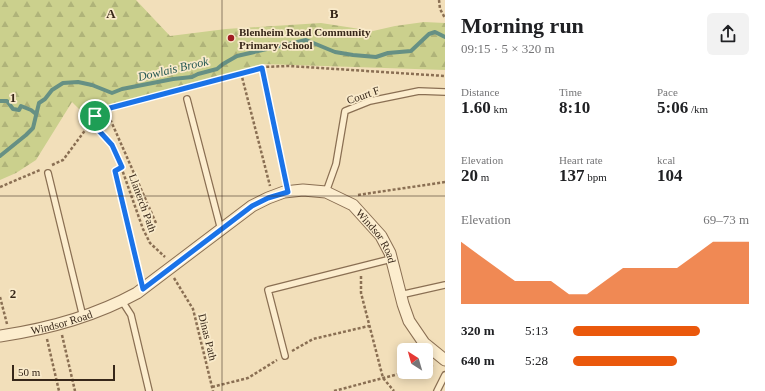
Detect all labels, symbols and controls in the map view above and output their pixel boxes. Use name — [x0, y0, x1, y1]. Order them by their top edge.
text: A — [106, 6, 116, 21]
text: B — [330, 6, 339, 21]
text: Morning run — [461, 13, 584, 38]
button: share — [707, 13, 749, 55]
place label: Blenheim Road Community Primary School — [239, 26, 371, 51]
marker: Blenheim Road Community Primary School — [226, 33, 236, 43]
text: 09:15 · 5 × 320 m — [461, 41, 555, 56]
water label: Dowlais Brook — [135, 54, 210, 84]
street label: Court F — [345, 84, 381, 106]
text: Distance — [461, 86, 499, 98]
text: Time — [559, 86, 582, 98]
text: Pace — [657, 86, 678, 98]
text: 1 — [10, 90, 16, 105]
text: 1.60 — [461, 98, 491, 117]
text: 8:10 — [559, 98, 590, 117]
text: 5:06 — [657, 98, 688, 117]
pin — [78, 99, 112, 133]
text: km — [491, 103, 508, 115]
text: /km — [688, 103, 708, 115]
icon: arrive — [84, 105, 106, 127]
text: Elevation — [461, 154, 503, 166]
text: Heart rate — [559, 154, 603, 166]
text: kcal — [657, 154, 675, 166]
text: 20 — [461, 166, 478, 185]
text: 137 — [559, 166, 585, 185]
text: 104 — [657, 166, 683, 185]
text: m — [478, 171, 489, 183]
text: bpm — [585, 171, 607, 183]
street label: Llanerch Path — [127, 172, 159, 234]
street label: Windsor Road — [354, 207, 398, 265]
text: Elevation — [461, 212, 511, 227]
text: 69–73 m — [703, 212, 749, 227]
text: 2 — [10, 286, 16, 301]
street label: Windsor Road — [30, 308, 94, 336]
street label: Dinas Path — [196, 312, 220, 362]
text: 320 m — [461, 323, 495, 338]
text: 5:13 — [525, 323, 548, 338]
north arrow — [397, 343, 433, 379]
map controls — [397, 343, 433, 379]
text: 640 m — [461, 353, 495, 368]
text: 5:28 — [525, 353, 548, 368]
scale bar — [12, 363, 115, 382]
text: 50 m — [18, 366, 40, 378]

